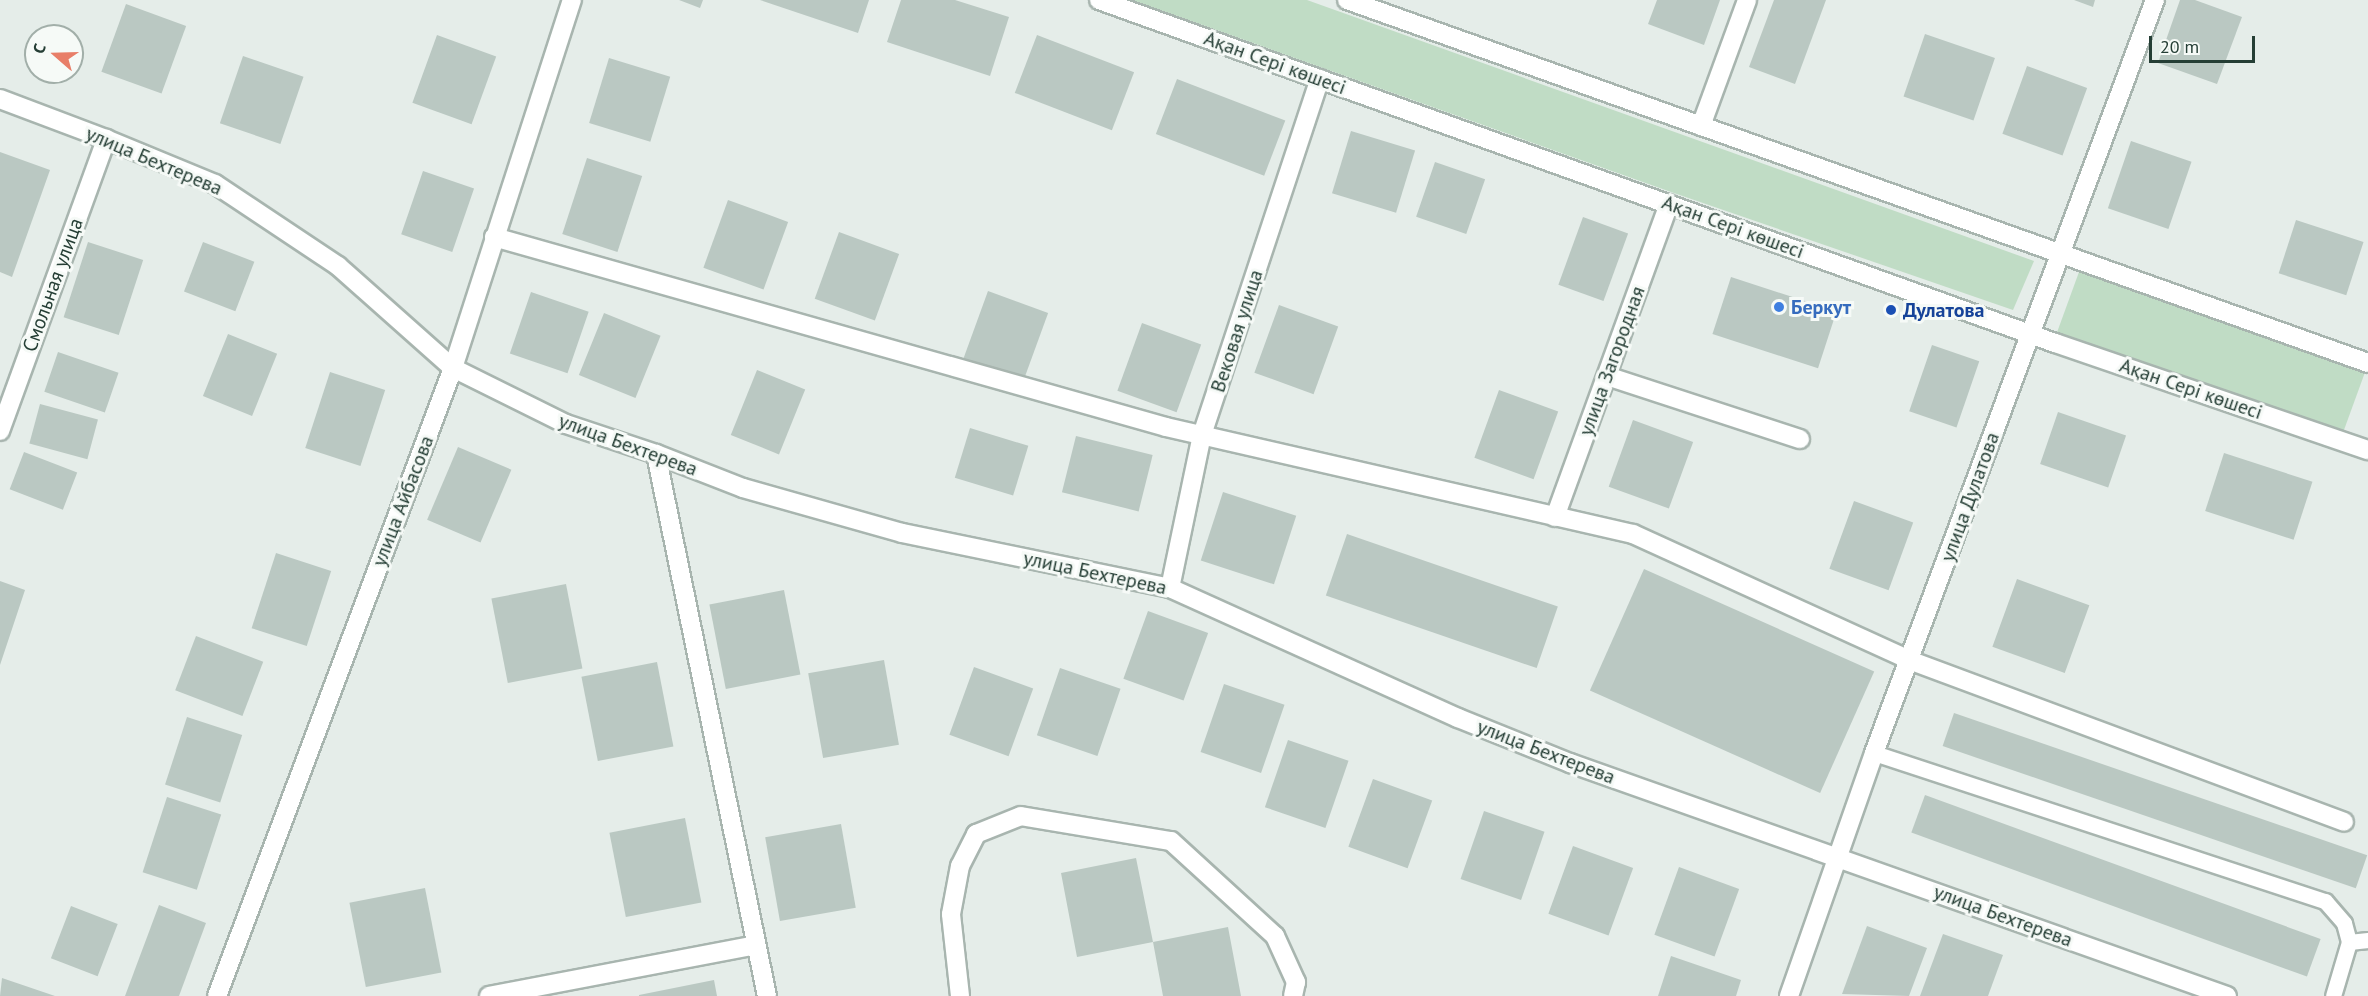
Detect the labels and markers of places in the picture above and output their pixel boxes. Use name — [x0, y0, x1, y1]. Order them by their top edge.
place label: Беркут — [1791, 295, 1851, 319]
place label: Дулатова — [1903, 298, 1984, 322]
marker: Беркут — [1772, 300, 1786, 314]
marker: Дулатова — [1884, 303, 1898, 317]

